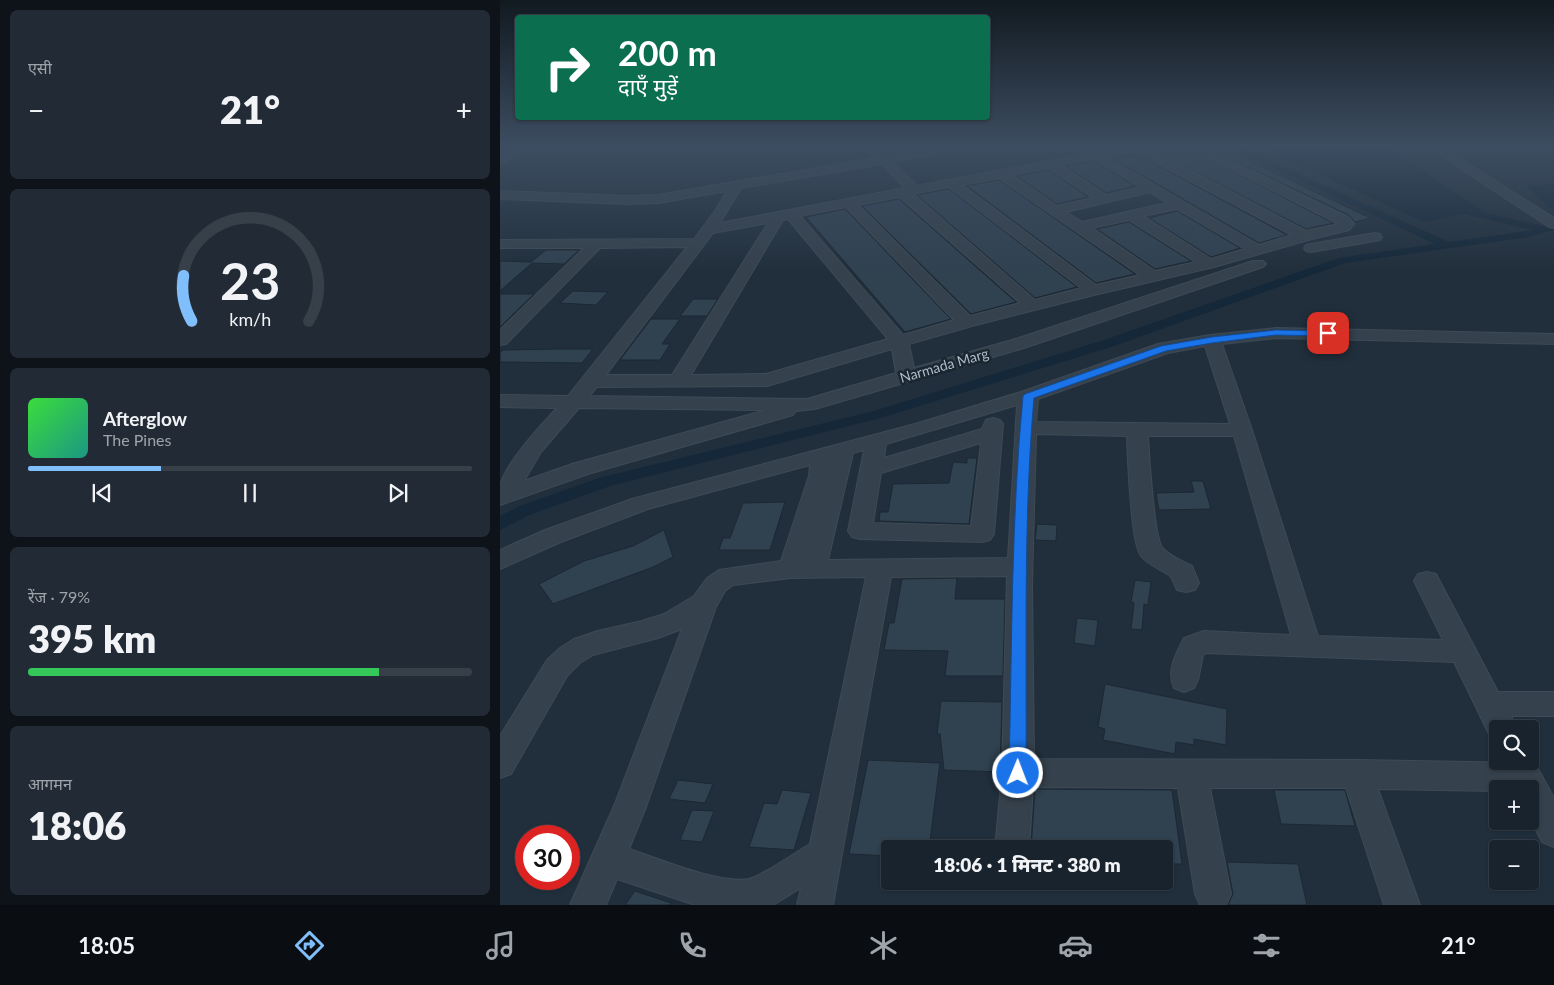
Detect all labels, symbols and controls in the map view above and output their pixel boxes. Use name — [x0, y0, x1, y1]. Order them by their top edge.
text: 200 m — [618, 31, 717, 73]
icon: right — [535, 35, 600, 100]
text: एसी — [28, 58, 52, 77]
text: दाएँ मुड़ें — [618, 73, 678, 100]
text: 21° — [220, 86, 280, 132]
text: − — [28, 93, 44, 127]
text: + — [456, 93, 472, 127]
text: 23 — [220, 249, 280, 311]
text: km/h — [229, 308, 271, 330]
pin — [1307, 312, 1349, 354]
icon: arrive — [1314, 319, 1342, 347]
street label: Narmada Marg — [898, 344, 990, 386]
text: Afterglow — [103, 407, 187, 430]
text: The Pines — [103, 430, 172, 449]
icon: previous — [88, 479, 116, 507]
icon: pause — [236, 479, 264, 507]
icon: next — [384, 479, 412, 507]
text: रेंज · 79% — [28, 587, 90, 606]
text: 395 km — [28, 615, 156, 661]
map controls — [1489, 720, 1539, 890]
button: search — [1489, 720, 1539, 770]
position arrow — [991, 746, 1043, 798]
text: आगमन — [28, 774, 72, 793]
button: + — [1489, 780, 1539, 830]
text: 18:06 — [28, 802, 126, 848]
speed limit sign: 30 — [515, 825, 580, 890]
button: − — [1489, 840, 1539, 890]
text: 18:06 · 1 मिनट · 380 m — [933, 853, 1121, 876]
icon: directions — [292, 928, 327, 963]
icon: music — [483, 928, 518, 963]
icon: phone — [675, 928, 710, 963]
icon: climate — [866, 928, 901, 963]
icon: car — [1058, 928, 1093, 963]
icon: filters — [1249, 928, 1284, 963]
text: 18:05 — [78, 932, 135, 959]
text: 21° — [1441, 932, 1476, 959]

